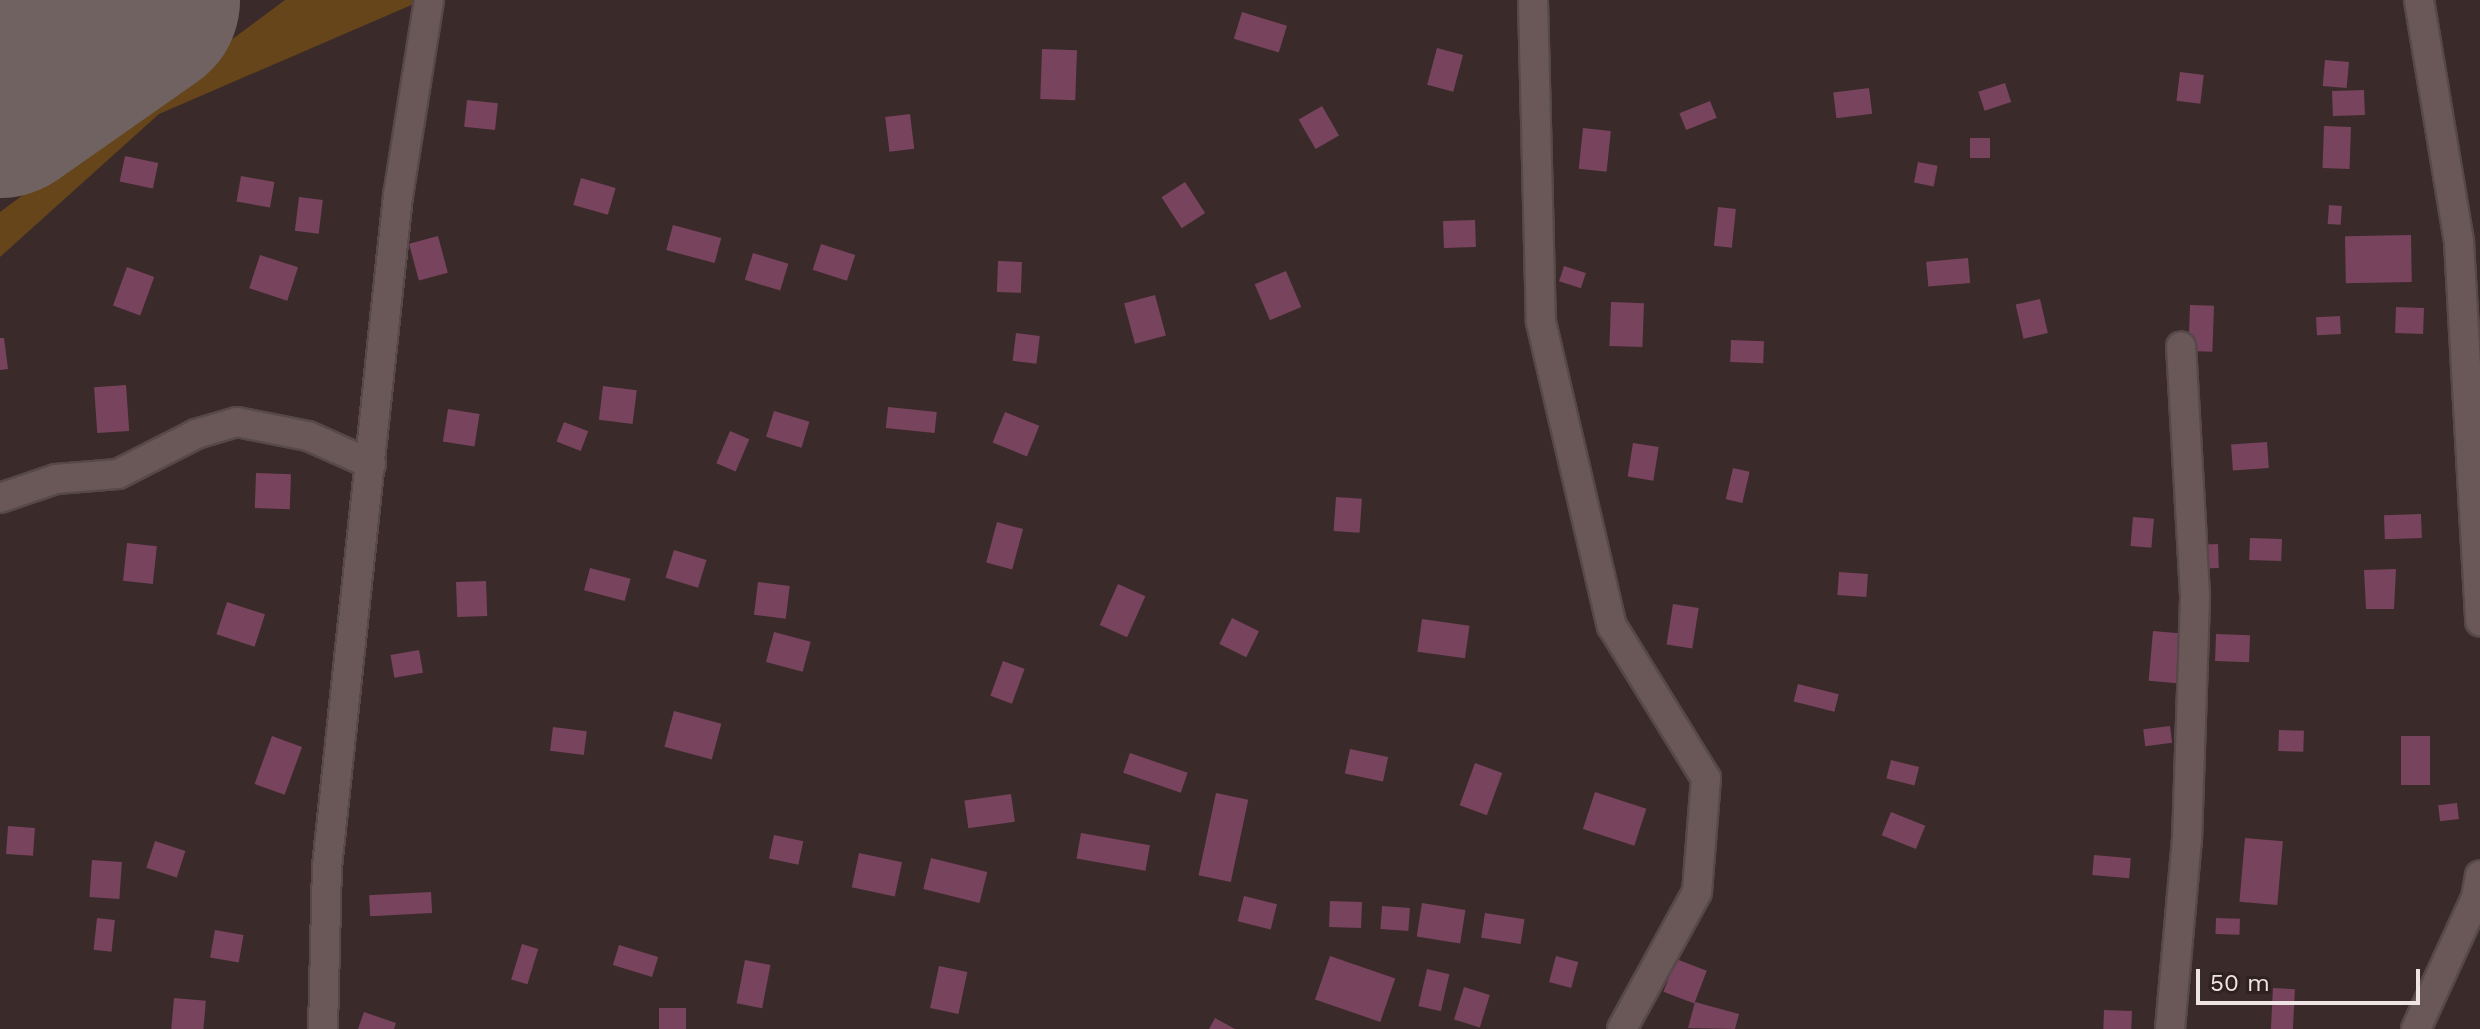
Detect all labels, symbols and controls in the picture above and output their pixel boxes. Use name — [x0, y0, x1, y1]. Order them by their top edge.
scale bar — [2200, 953, 2424, 1003]
text: 50 m — [2210, 969, 2270, 997]

